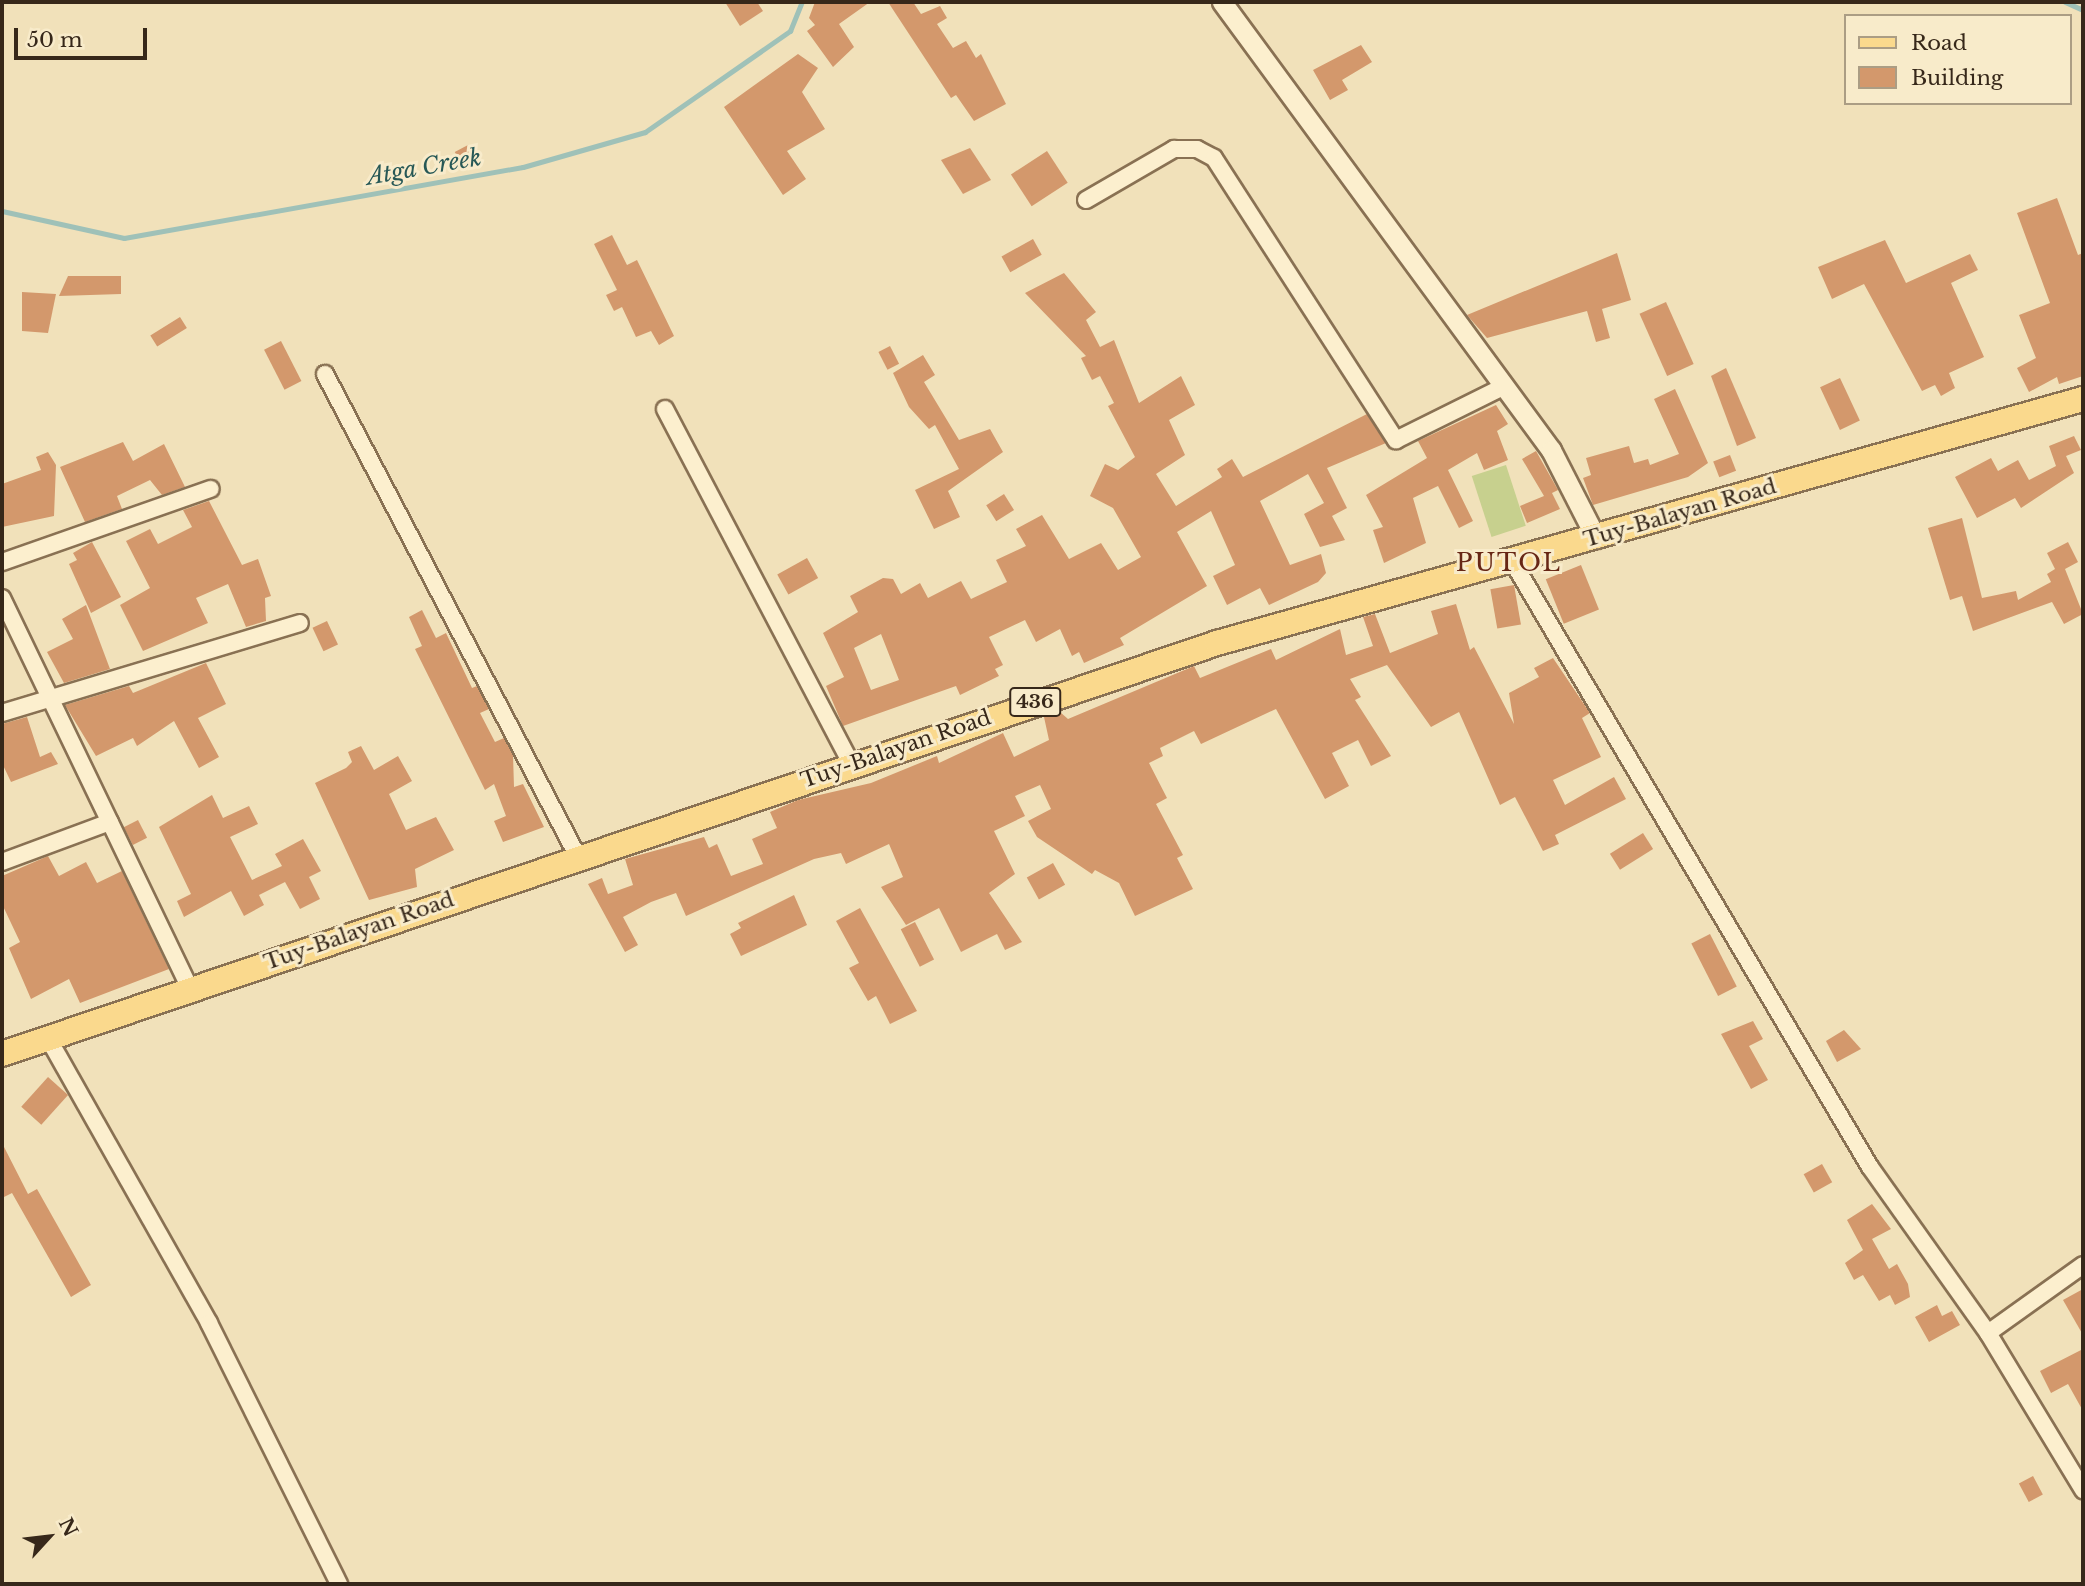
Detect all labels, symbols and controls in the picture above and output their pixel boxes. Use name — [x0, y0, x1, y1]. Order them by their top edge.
scale bar — [18, 14, 150, 58]
legend — [1843, 14, 2071, 105]
text: 50 m — [27, 27, 82, 53]
text: Road — [1911, 30, 1967, 56]
text: Building — [1911, 65, 2003, 91]
water label: Atga Creek — [364, 143, 484, 191]
street label: Tuy-Balayan Road — [1581, 473, 1779, 553]
district label: PUTOL — [1457, 549, 1561, 577]
road number: 436 — [1009, 687, 1061, 718]
street label: Tuy-Balayan Road — [798, 705, 994, 793]
street label: Tuy-Balayan Road — [261, 887, 457, 975]
north arrow — [14, 1502, 84, 1572]
text: N — [54, 1514, 82, 1540]

